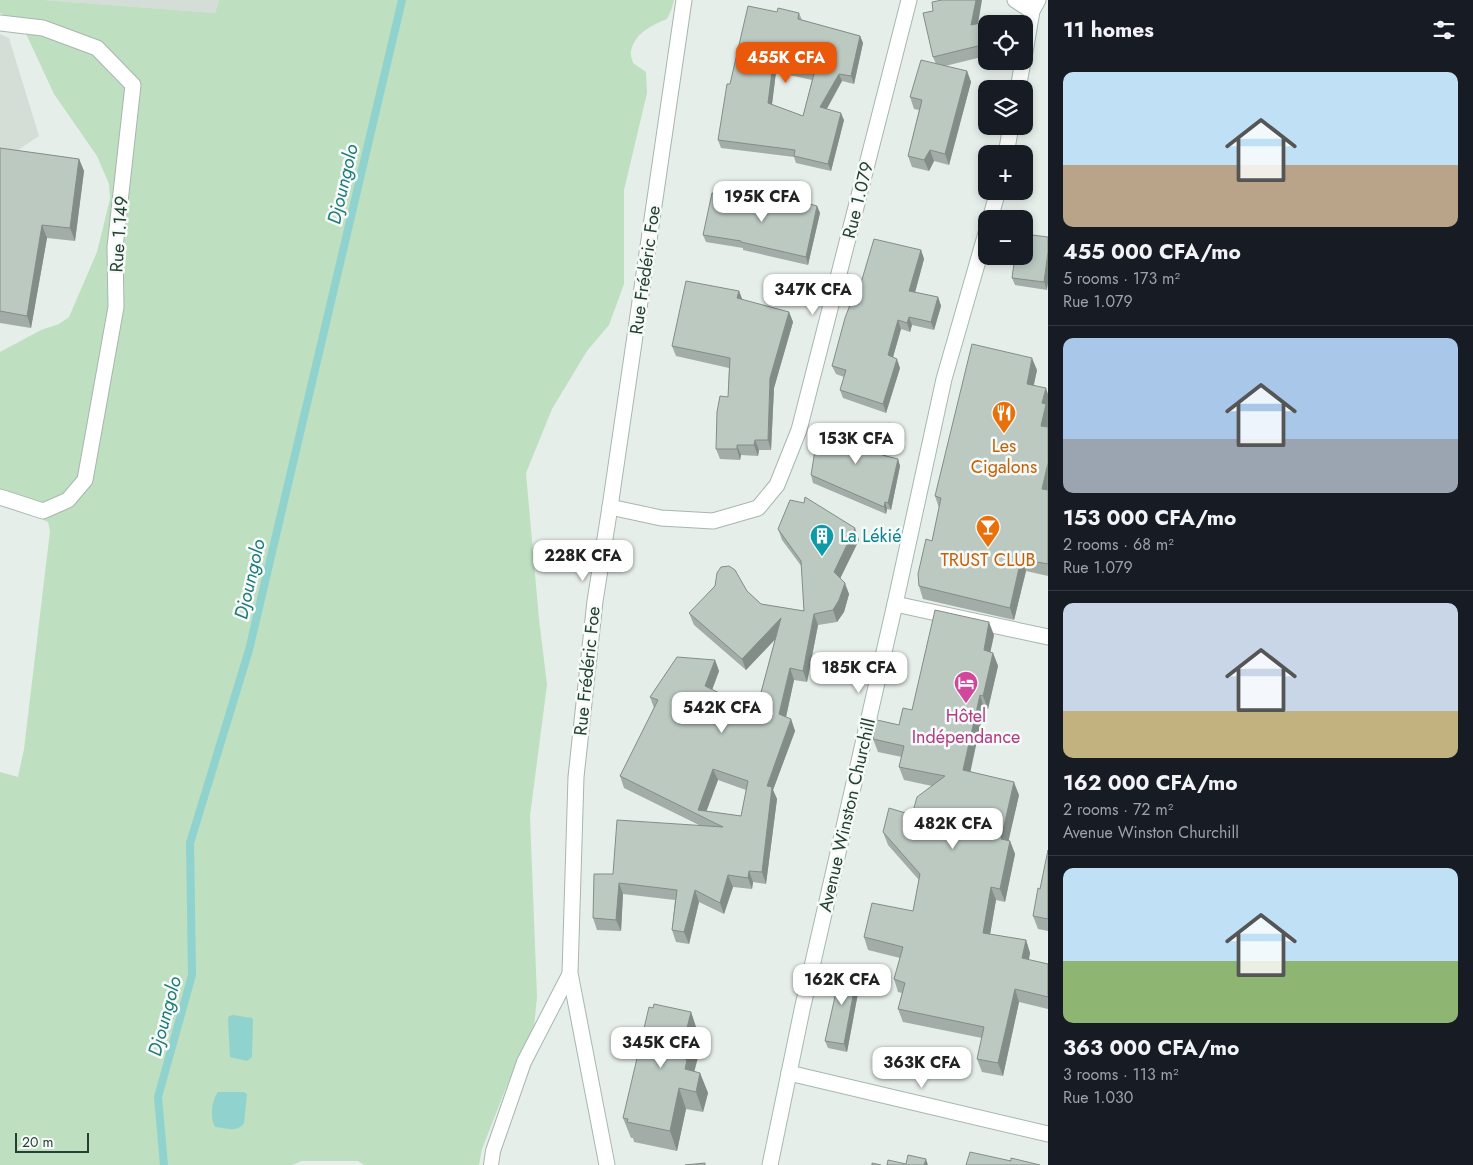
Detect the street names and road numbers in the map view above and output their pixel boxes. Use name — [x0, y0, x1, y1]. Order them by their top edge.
street label: Rue 1.079 — [836, 159, 880, 241]
street label: Rue 1.149 — [103, 195, 135, 273]
street label: Rue Frédéric Foe — [623, 204, 667, 336]
street label: Rue Frédéric Foe — [567, 605, 607, 737]
street label: Avenue Winston Churchill — [812, 716, 882, 914]

